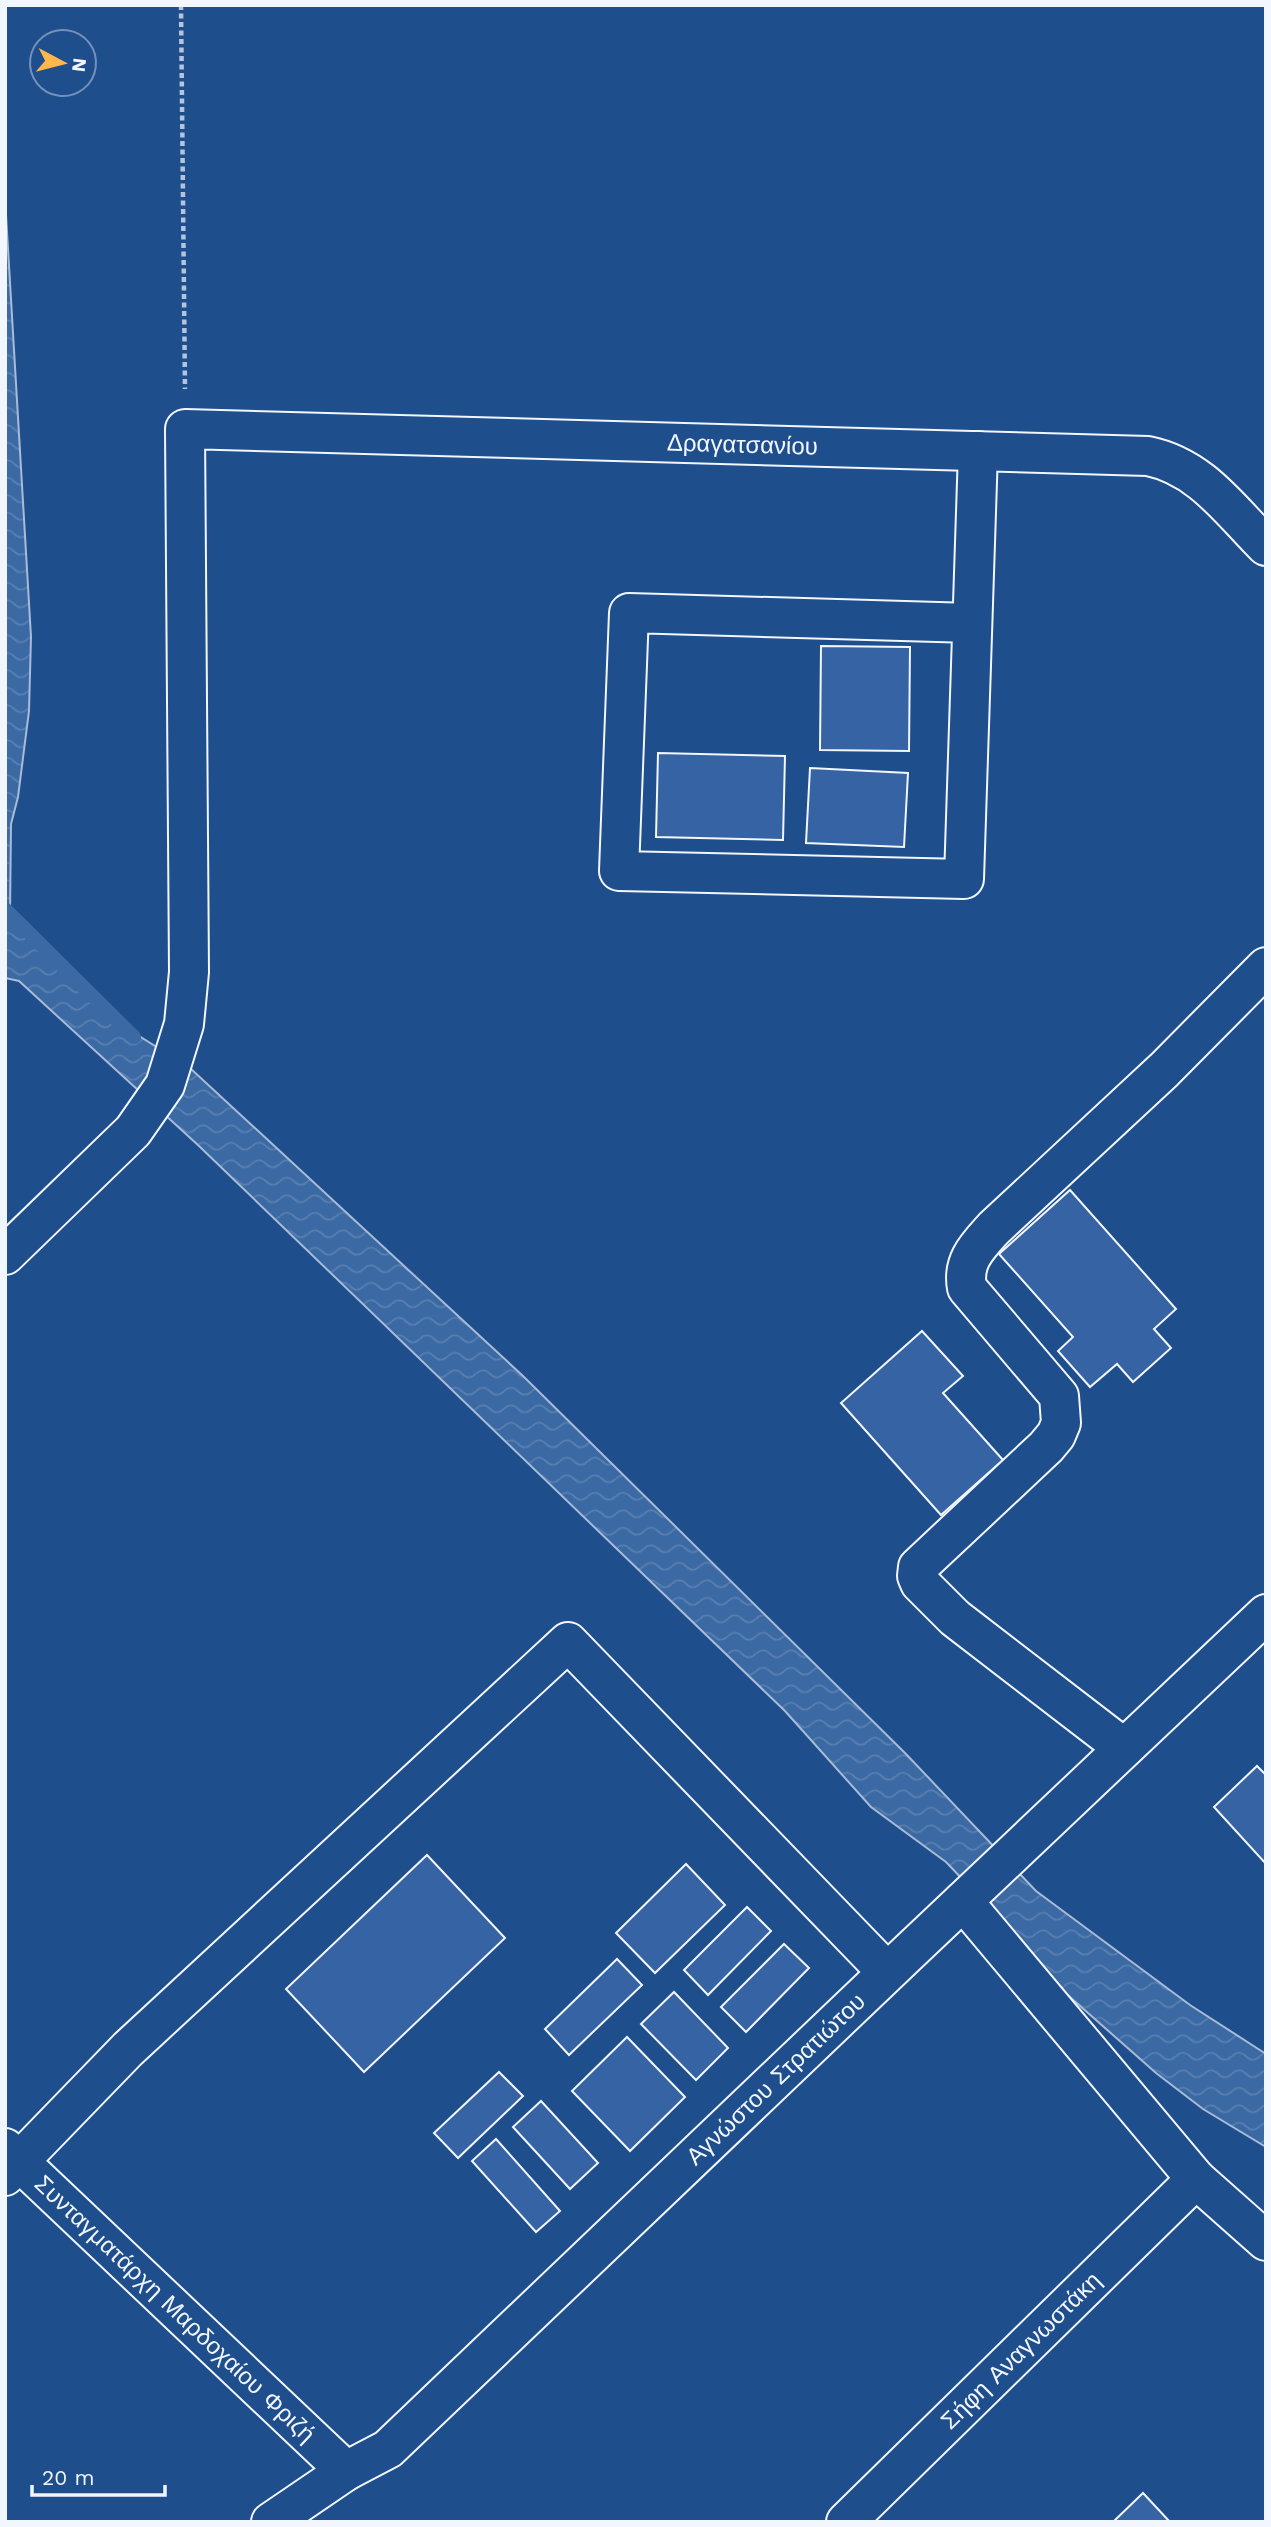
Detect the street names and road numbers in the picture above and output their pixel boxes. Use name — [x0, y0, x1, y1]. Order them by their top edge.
street label: Δραγατσανίου — [666, 429, 818, 461]
street label: Αγνώστου Στρατιώτου — [681, 1987, 871, 2171]
street label: Συνταγματάρχη Μαρδοχαίου Φριζή — [29, 2170, 321, 2448]
street label: Σήφη Αναγνωστάκη — [935, 2266, 1107, 2435]

